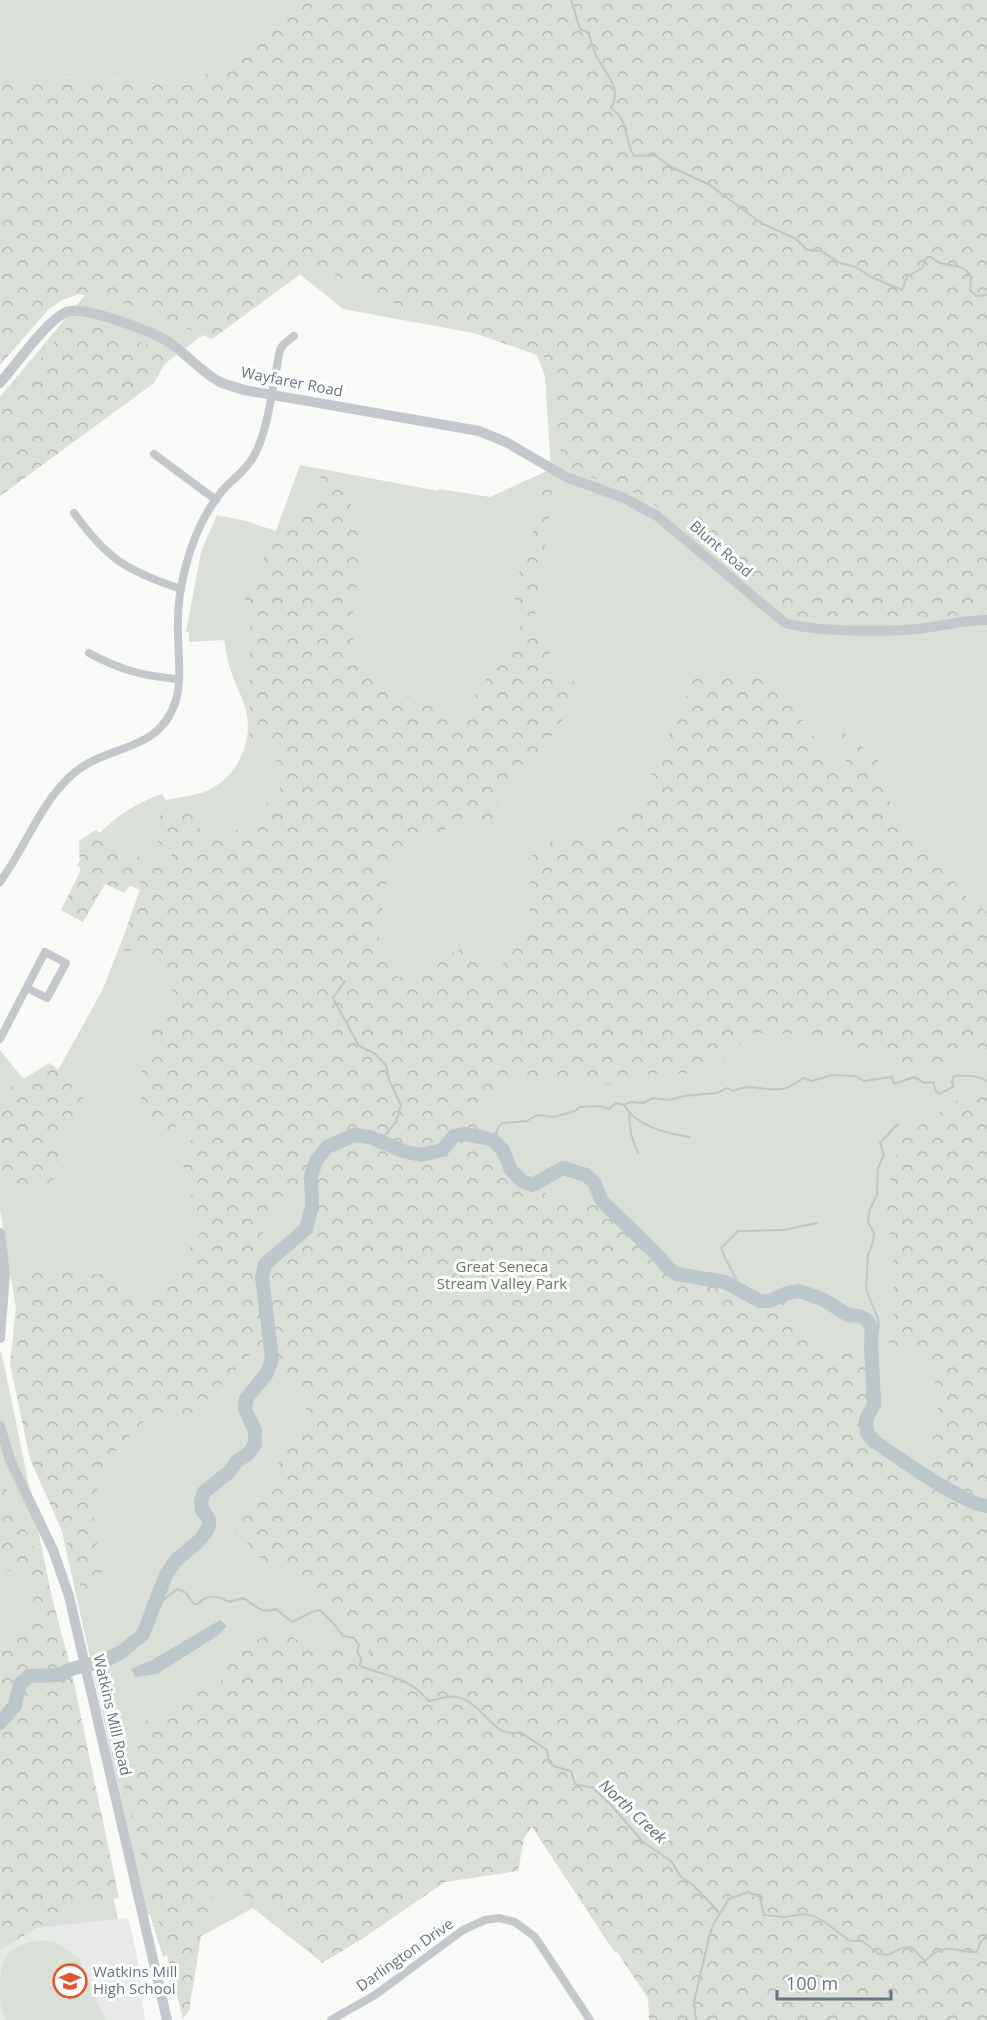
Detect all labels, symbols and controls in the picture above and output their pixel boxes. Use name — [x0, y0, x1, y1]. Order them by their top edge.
street label: Wayfarer Road — [239, 361, 345, 401]
street label: Blunt Road — [686, 515, 757, 581]
park label: Great Seneca Stream Valley Park — [437, 1256, 567, 1293]
street label: Watkins Mill Road — [89, 1652, 137, 1777]
water label: North Creek — [595, 1774, 672, 1849]
street label: Darlington Drive — [352, 1913, 457, 1995]
place label: Watkins Mill High School — [93, 1961, 177, 1998]
school or university icon: Watkins Mill High School — [52, 1963, 88, 1999]
scale bar — [777, 1963, 891, 2001]
text: 100 m — [786, 1971, 838, 1995]

